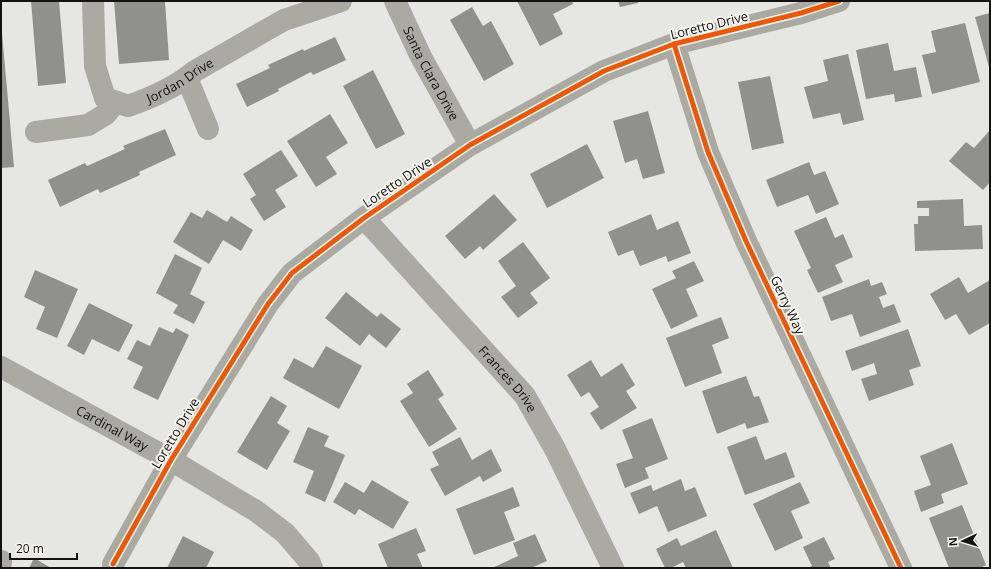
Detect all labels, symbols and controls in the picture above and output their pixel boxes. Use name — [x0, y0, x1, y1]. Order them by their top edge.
street label: Loretto Drive — [668, 7, 750, 43]
street label: Santa Clara Drive — [399, 23, 464, 124]
street label: Jordan Drive — [142, 53, 217, 108]
street label: Loretto Drive — [359, 152, 435, 212]
street label: Gerry Way — [767, 273, 810, 338]
street label: Frances Drive — [475, 342, 541, 415]
street label: Loretto Drive — [147, 394, 203, 472]
street label: Cardinal Way — [73, 401, 152, 455]
north arrow — [943, 521, 983, 561]
scale bar — [10, 535, 77, 561]
text: N — [945, 537, 960, 547]
text: 20 m — [16, 540, 44, 557]

